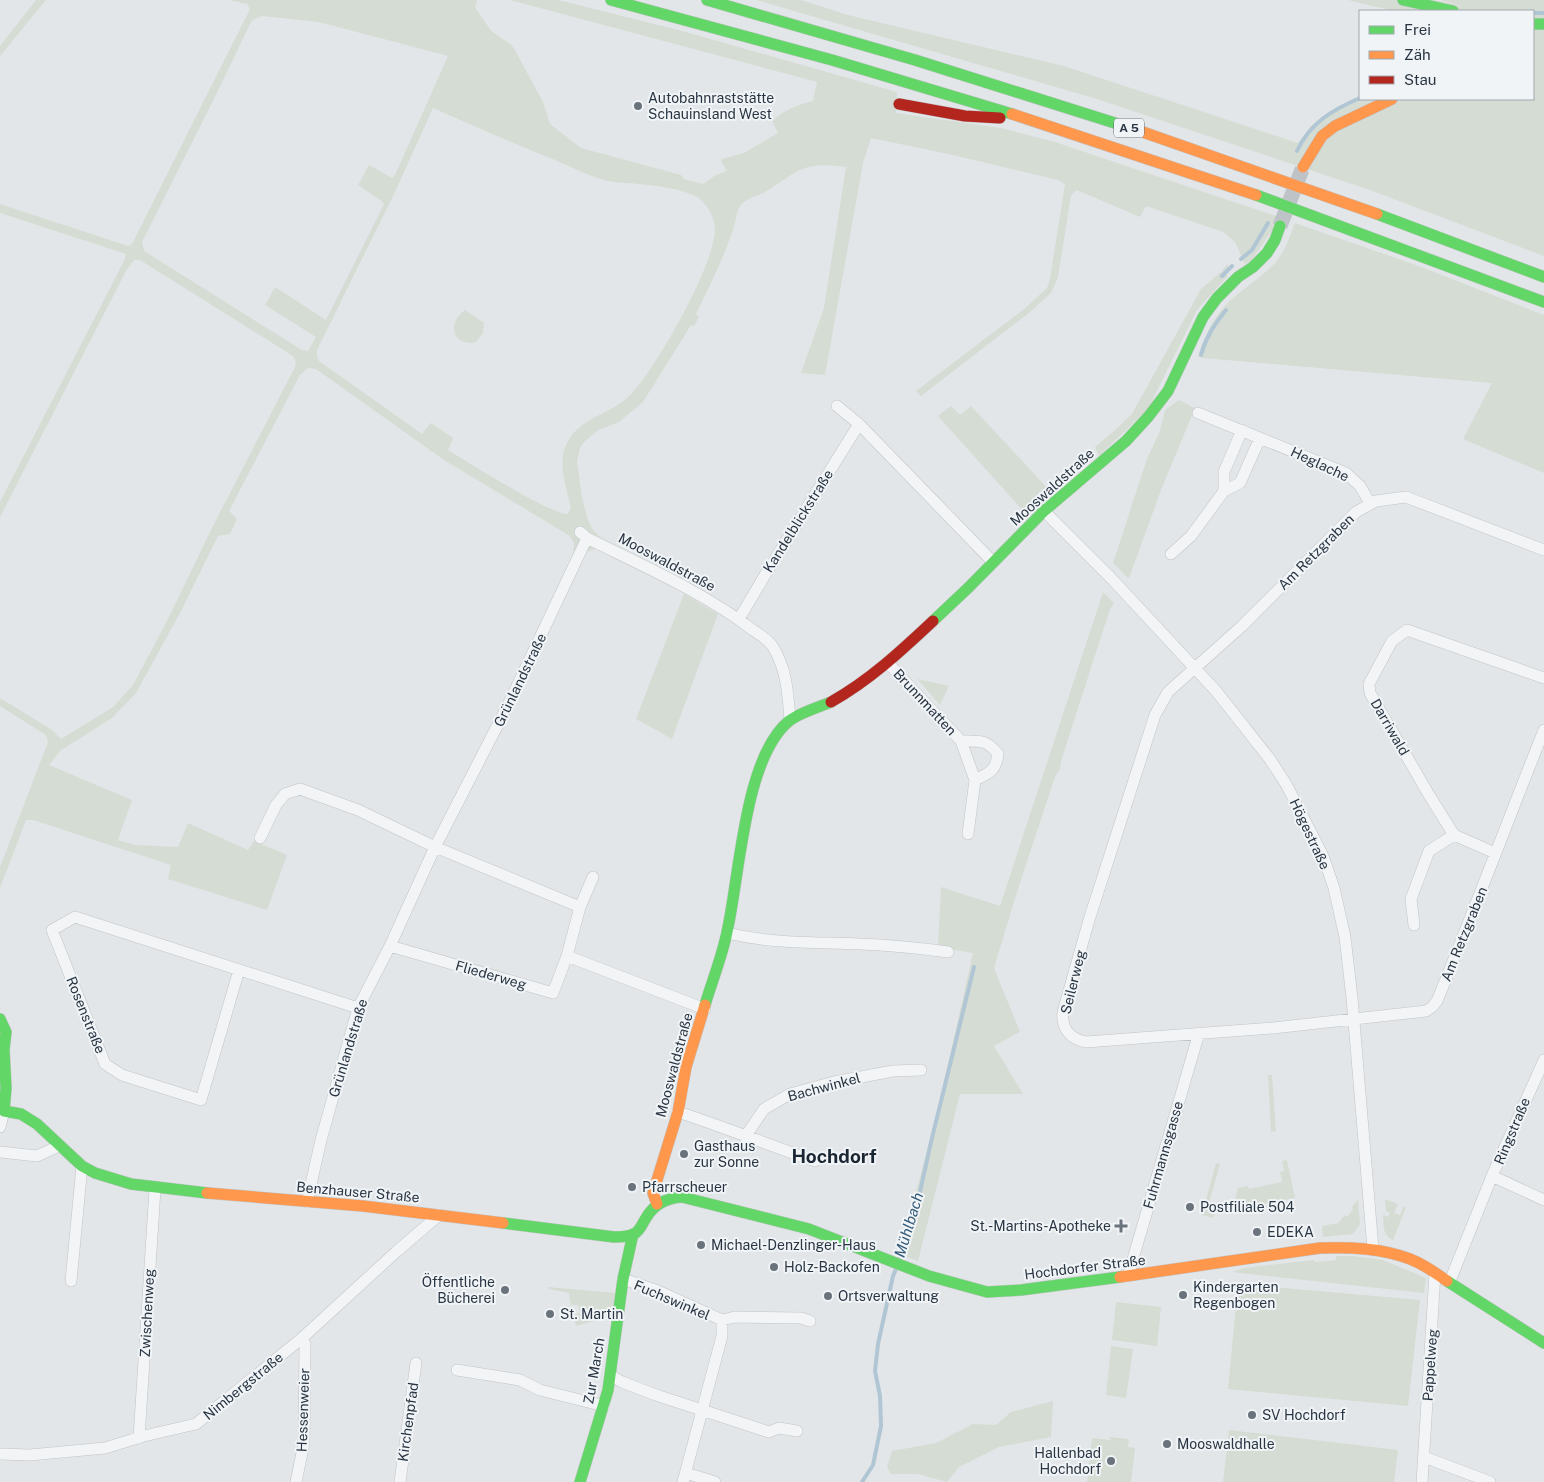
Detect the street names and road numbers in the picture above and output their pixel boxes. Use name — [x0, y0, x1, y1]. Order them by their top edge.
road number: A 5 — [1114, 119, 1144, 138]
street label: Heglache — [1288, 444, 1352, 485]
street label: Mooswaldstraße — [1007, 445, 1097, 529]
street label: Kandelblickstraße — [760, 466, 836, 575]
street label: Am Retzgraben — [1275, 511, 1357, 593]
street label: Mooswaldstraße — [616, 530, 718, 594]
street label: Grünlandstraße — [490, 631, 550, 729]
street label: Brunnmatten — [890, 666, 960, 738]
street label: Darriwald — [1367, 696, 1413, 758]
street label: Högestraße — [1287, 796, 1333, 872]
street label: Am Retzgraben — [1438, 884, 1490, 984]
street label: Seilerweg — [1057, 948, 1089, 1016]
street label: Fliederweg — [454, 957, 529, 993]
street label: Rosenstraße — [63, 974, 109, 1056]
street label: Grünlandstraße — [325, 997, 371, 1099]
street label: Mooswaldstraße — [652, 1011, 696, 1119]
street label: Bachwinkel — [786, 1070, 862, 1104]
street label: Ringstraße — [1491, 1095, 1533, 1167]
street label: Fuhrmannsgasse — [1140, 1099, 1186, 1211]
street label: Benzhauser Straße — [296, 1179, 420, 1205]
street label: Hochdorfer Straße — [1024, 1252, 1147, 1282]
street label: Zwischenweg — [137, 1268, 157, 1358]
street label: Fuchswinkel — [632, 1277, 712, 1323]
street label: Pappelweg — [1419, 1328, 1441, 1402]
street label: Zur March — [580, 1337, 608, 1405]
street label: Nimbergstraße — [200, 1349, 286, 1423]
street label: Hessenweier — [294, 1368, 312, 1452]
street label: Kirchenpfad — [395, 1381, 421, 1463]

